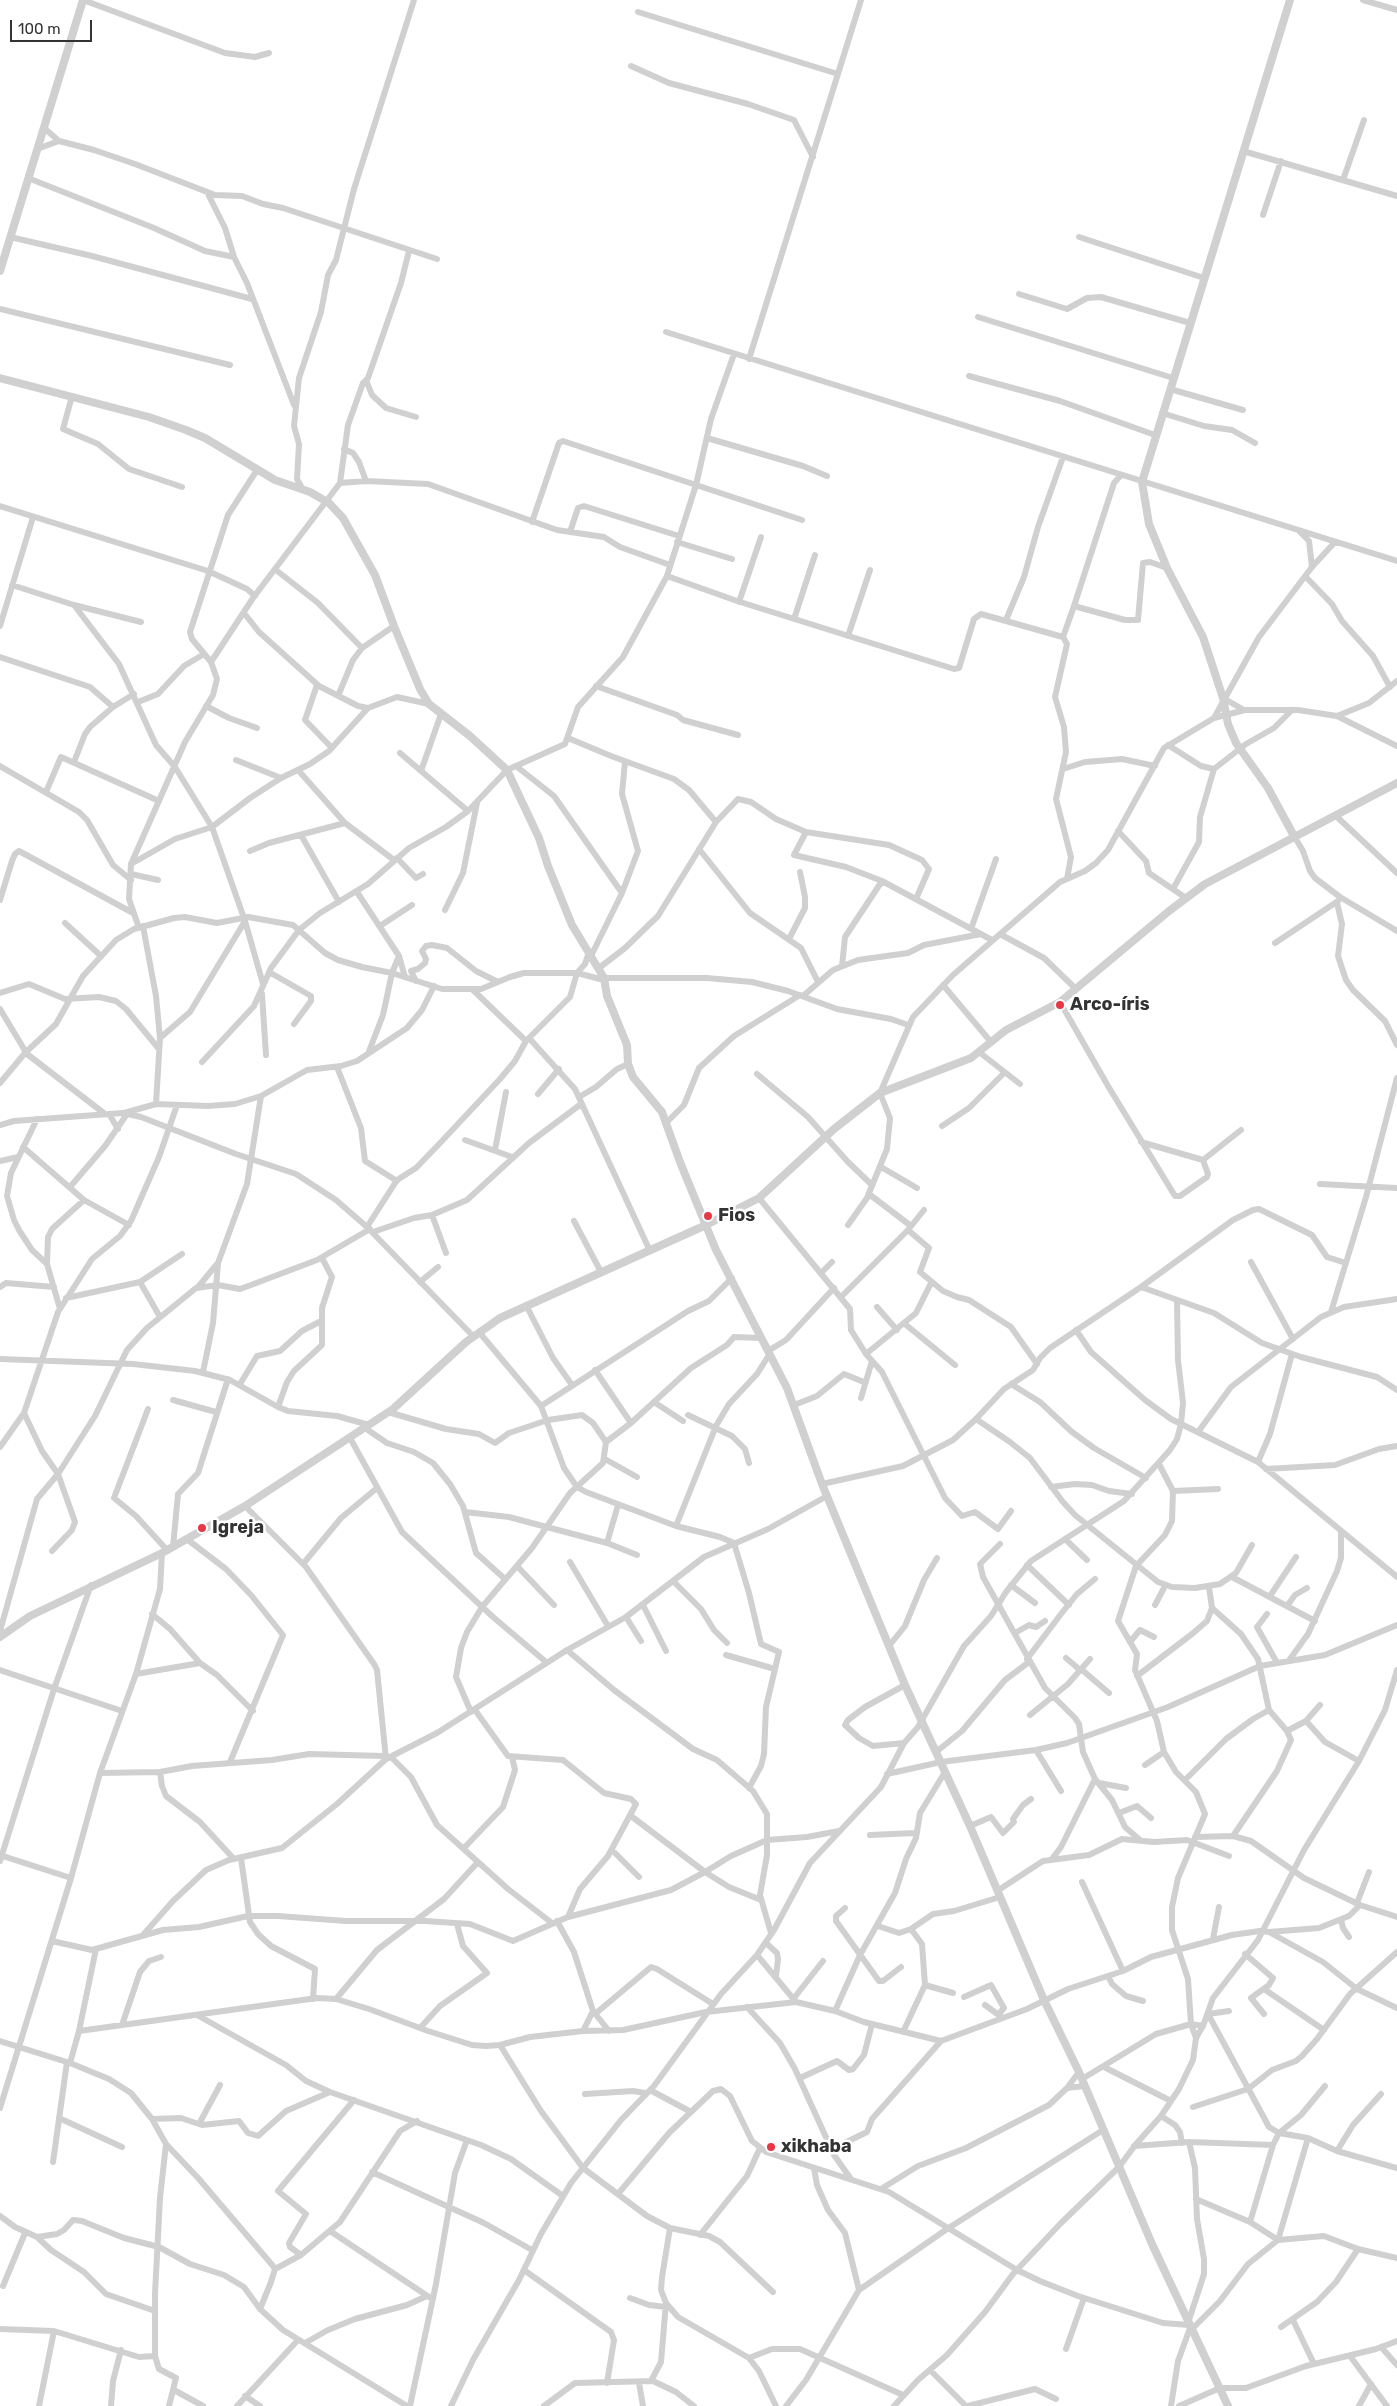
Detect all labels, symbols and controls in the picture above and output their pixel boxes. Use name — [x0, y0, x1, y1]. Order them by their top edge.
scale bar — [12, 10, 95, 42]
text: 100 m — [18, 20, 60, 38]
place label: Arco-íris — [1070, 994, 1150, 1016]
marker: Arco-íris — [1054, 999, 1066, 1011]
place label: Fios — [718, 1205, 755, 1227]
marker: Fios — [702, 1210, 714, 1222]
place label: Igreja — [212, 1517, 264, 1539]
marker: Igreja — [196, 1522, 208, 1534]
place label: xikhaba — [781, 2136, 852, 2158]
marker: xikhaba — [765, 2141, 777, 2153]

